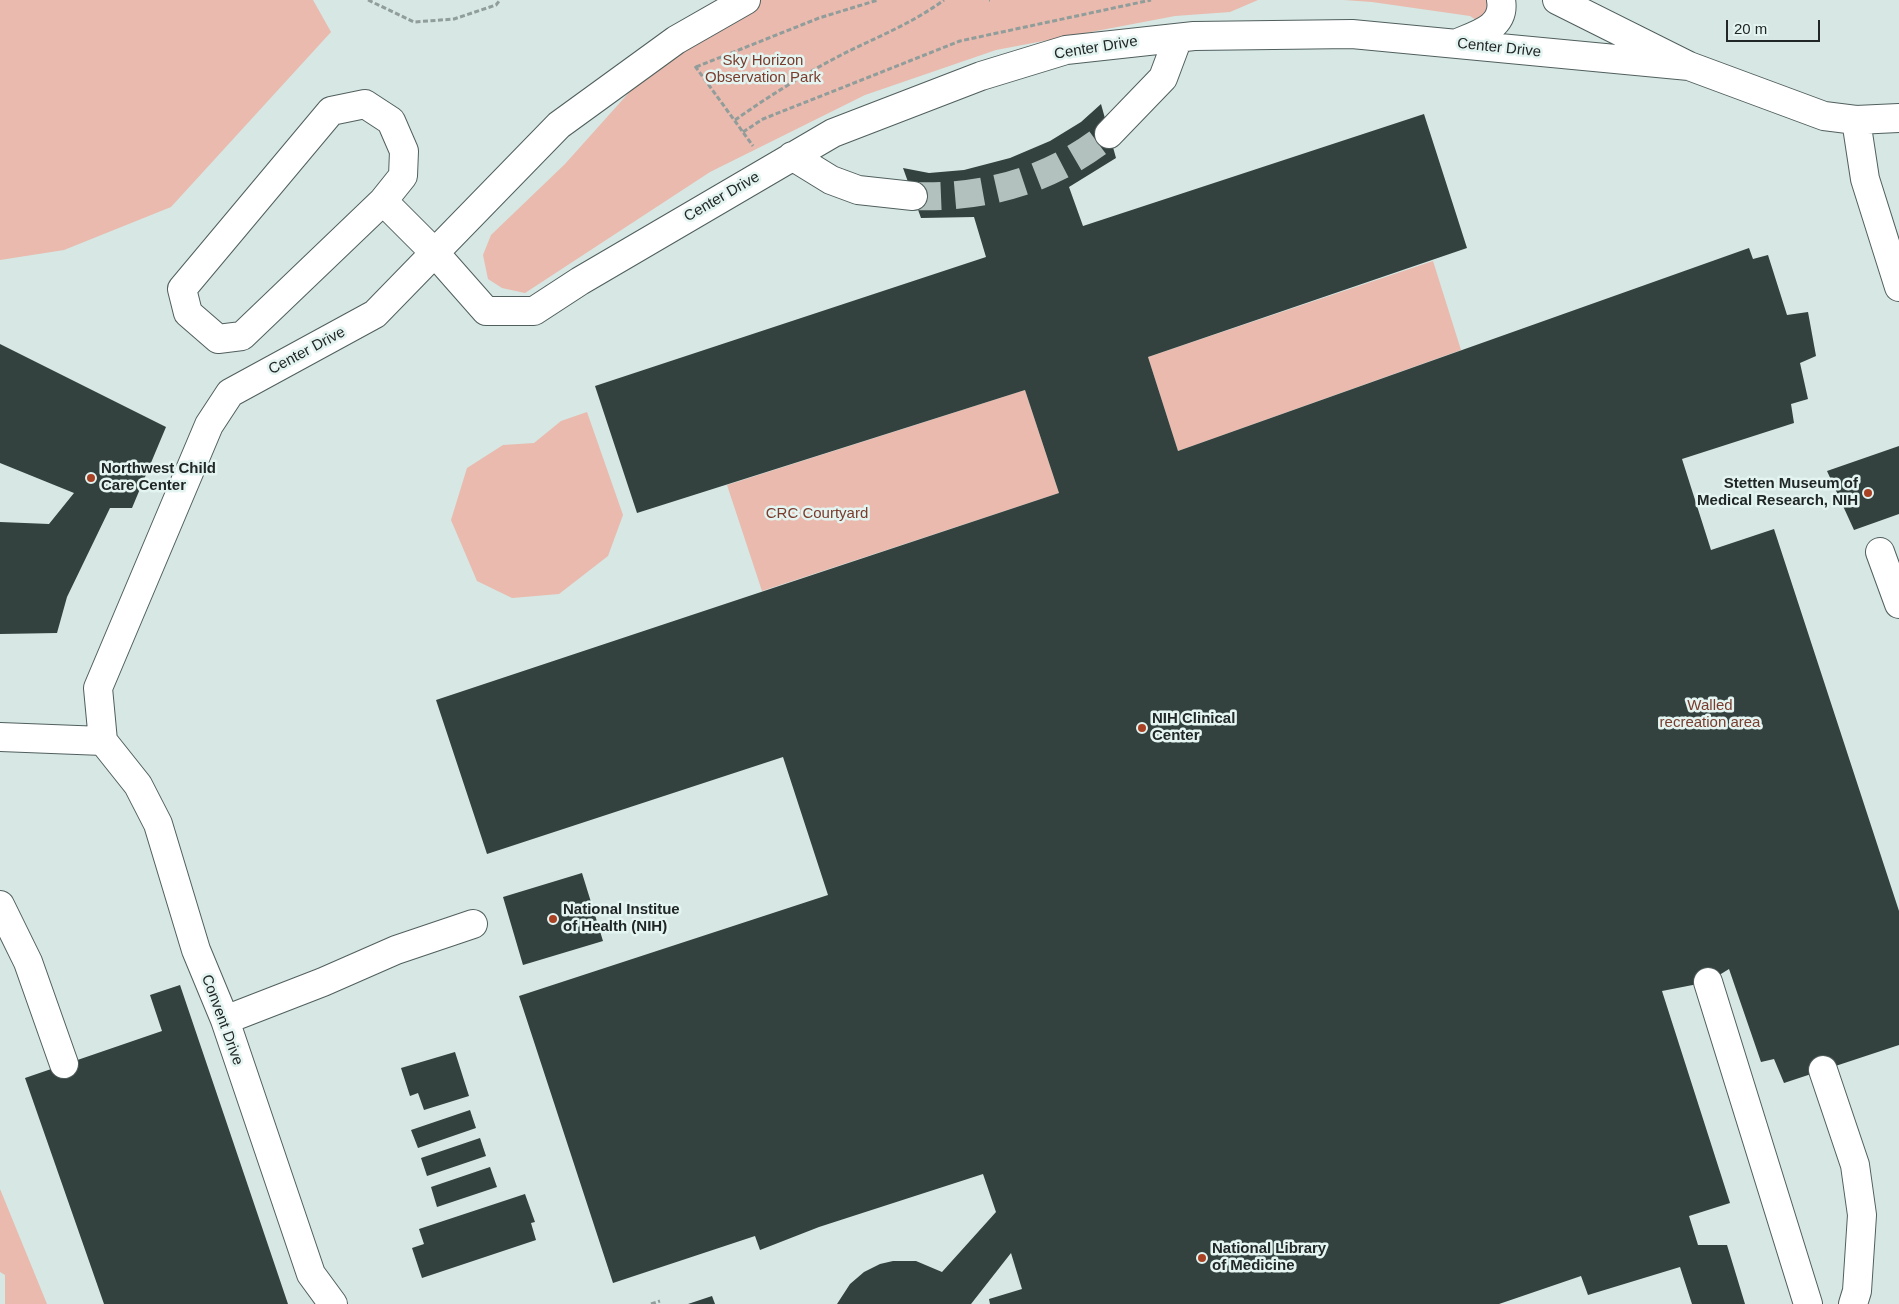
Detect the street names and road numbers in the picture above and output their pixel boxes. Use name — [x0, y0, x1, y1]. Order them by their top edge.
street label: Center Drive — [1053, 33, 1139, 63]
street label: Center Drive — [1456, 35, 1542, 61]
street label: Center Drive — [681, 168, 763, 226]
street label: Center Drive — [266, 323, 348, 379]
street label: Convent Drive — [197, 972, 247, 1068]

